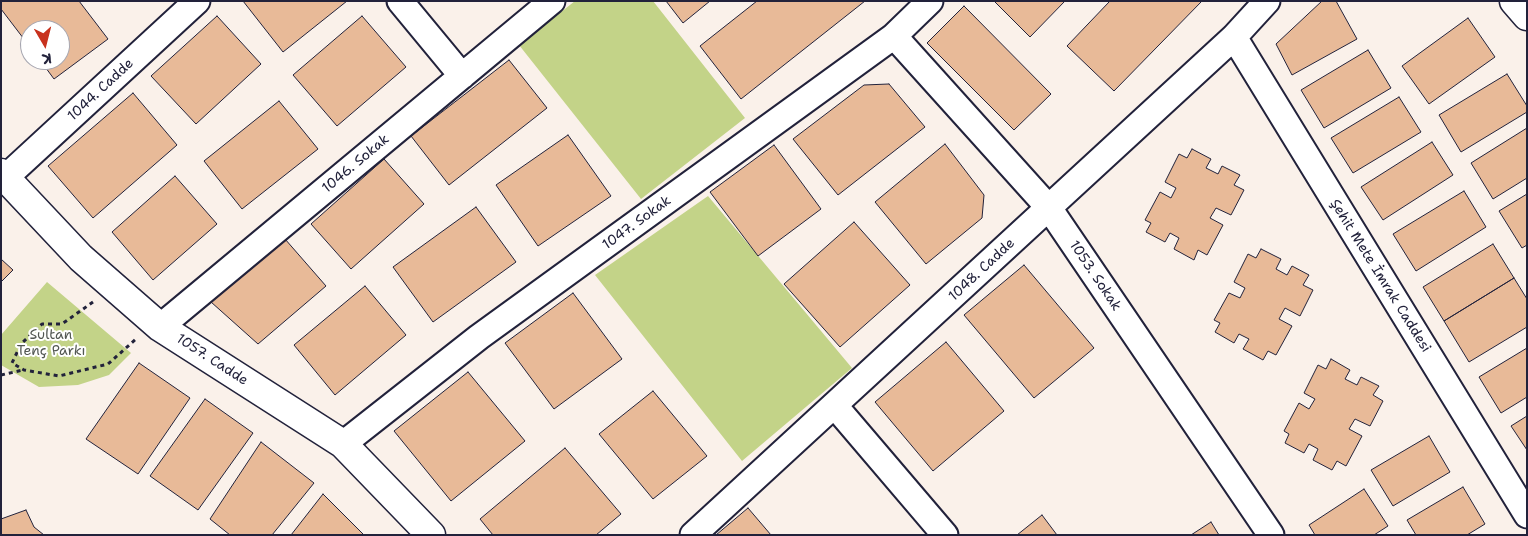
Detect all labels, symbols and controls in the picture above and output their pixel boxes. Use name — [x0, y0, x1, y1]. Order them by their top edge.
north arrow — [20, 20, 70, 70]
text: K — [41, 49, 53, 68]
street label: 1044. Cadde — [65, 55, 137, 125]
street label: 1046. Sokak — [319, 131, 393, 197]
street label: 1047. Sokak — [599, 193, 675, 253]
street label: Şehit Mete İmrak Caddesi — [1326, 196, 1434, 356]
street label: 1048. Cadde — [945, 235, 1019, 305]
street label: 1053. Sokak — [1065, 238, 1125, 314]
park label: Sultan Tenç Parkı — [17, 327, 85, 360]
street label: 1057. Cadde — [173, 331, 251, 389]

